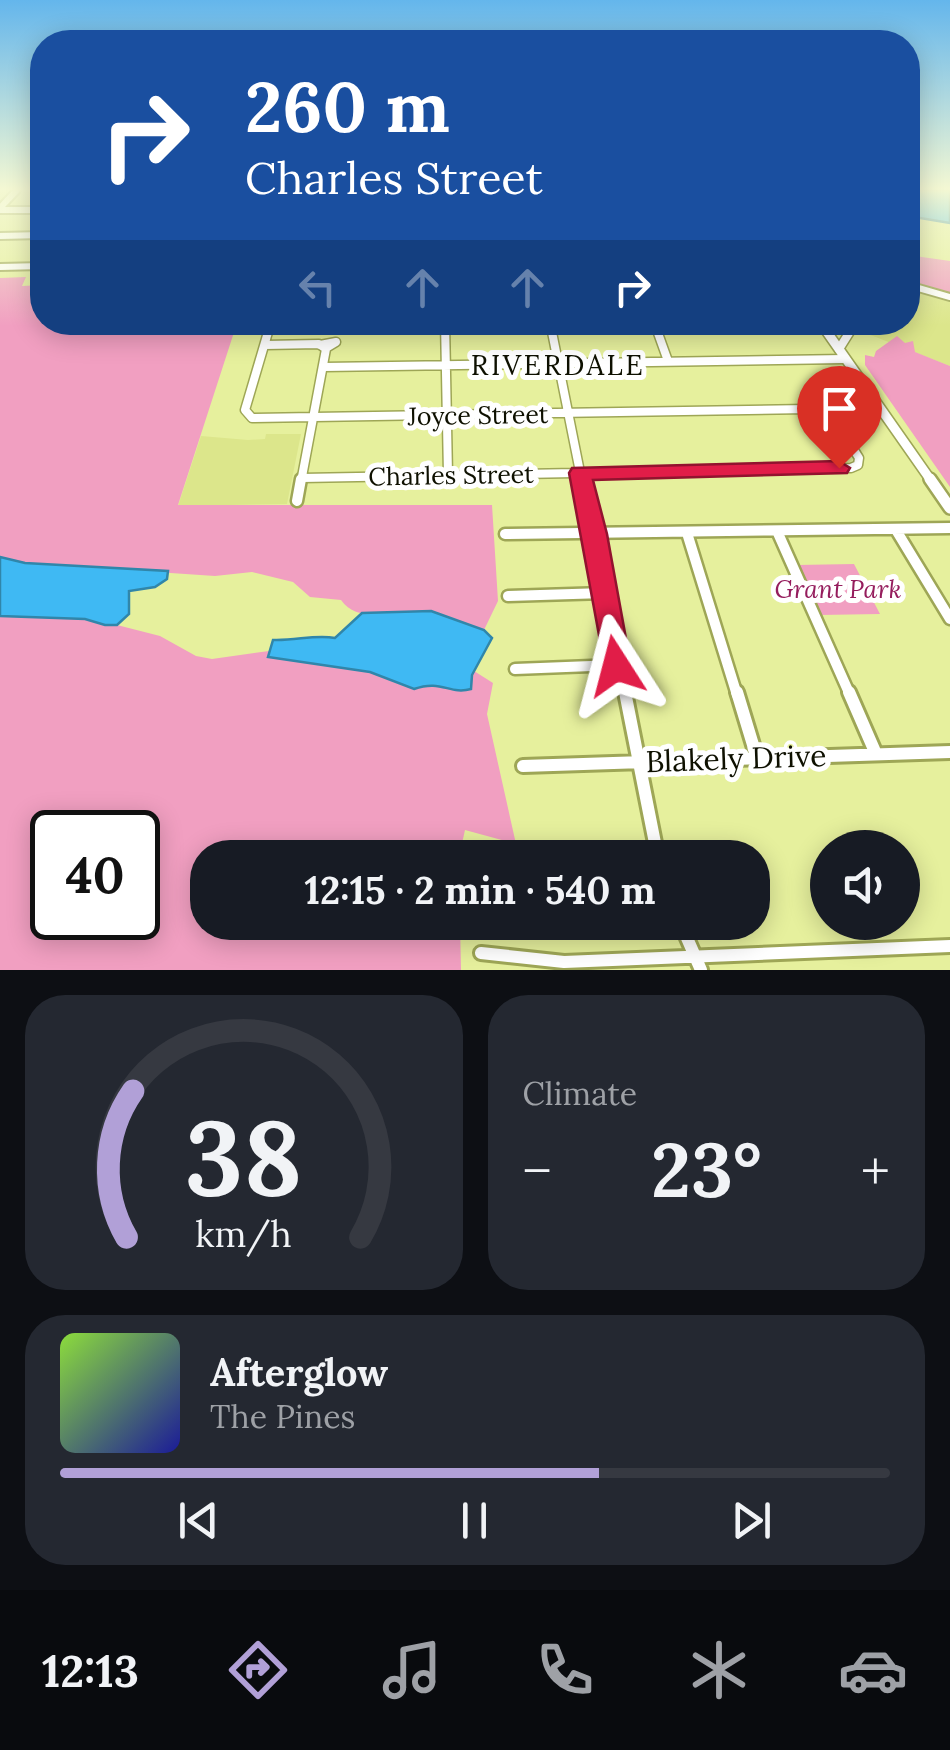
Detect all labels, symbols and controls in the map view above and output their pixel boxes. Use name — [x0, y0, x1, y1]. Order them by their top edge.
text: 260 m — [245, 62, 450, 151]
icon: right — [80, 70, 210, 200]
text: Charles Street — [245, 149, 543, 206]
icon: left — [290, 260, 345, 315]
icon: ahead — [395, 260, 450, 315]
icon: ahead — [500, 260, 555, 315]
icon: right — [605, 260, 660, 315]
district label: RIVERDALE — [471, 347, 645, 383]
pin — [797, 366, 882, 469]
icon: arrive — [812, 381, 867, 436]
street label: Joyce Street — [406, 398, 549, 432]
street label: Charles Street — [368, 458, 534, 492]
park label: Grant Park — [775, 573, 901, 605]
position arrow — [564, 614, 668, 718]
street label: Blakely Drive — [645, 736, 827, 781]
speed limit sign: 40 — [30, 810, 160, 940]
map controls — [810, 830, 920, 940]
button: sound — [810, 830, 920, 940]
text: 12:15 · 2 min · 540 m — [304, 866, 656, 914]
text: Climate — [523, 1073, 637, 1114]
text: 38 — [185, 1090, 303, 1223]
text: 23° — [651, 1122, 762, 1218]
text: − — [523, 1136, 552, 1206]
text: + — [861, 1136, 890, 1206]
text: km/h — [195, 1211, 292, 1257]
text: Afterglow — [210, 1348, 388, 1396]
text: The Pines — [210, 1396, 355, 1437]
icon: previous — [171, 1493, 226, 1548]
icon: pause — [447, 1493, 502, 1548]
icon: next — [724, 1493, 779, 1548]
icon: directions — [223, 1635, 293, 1705]
icon: music — [377, 1635, 447, 1705]
icon: phone — [530, 1635, 600, 1705]
icon: climate — [684, 1635, 754, 1705]
icon: car — [838, 1635, 908, 1705]
text: 12:13 — [42, 1642, 139, 1699]

